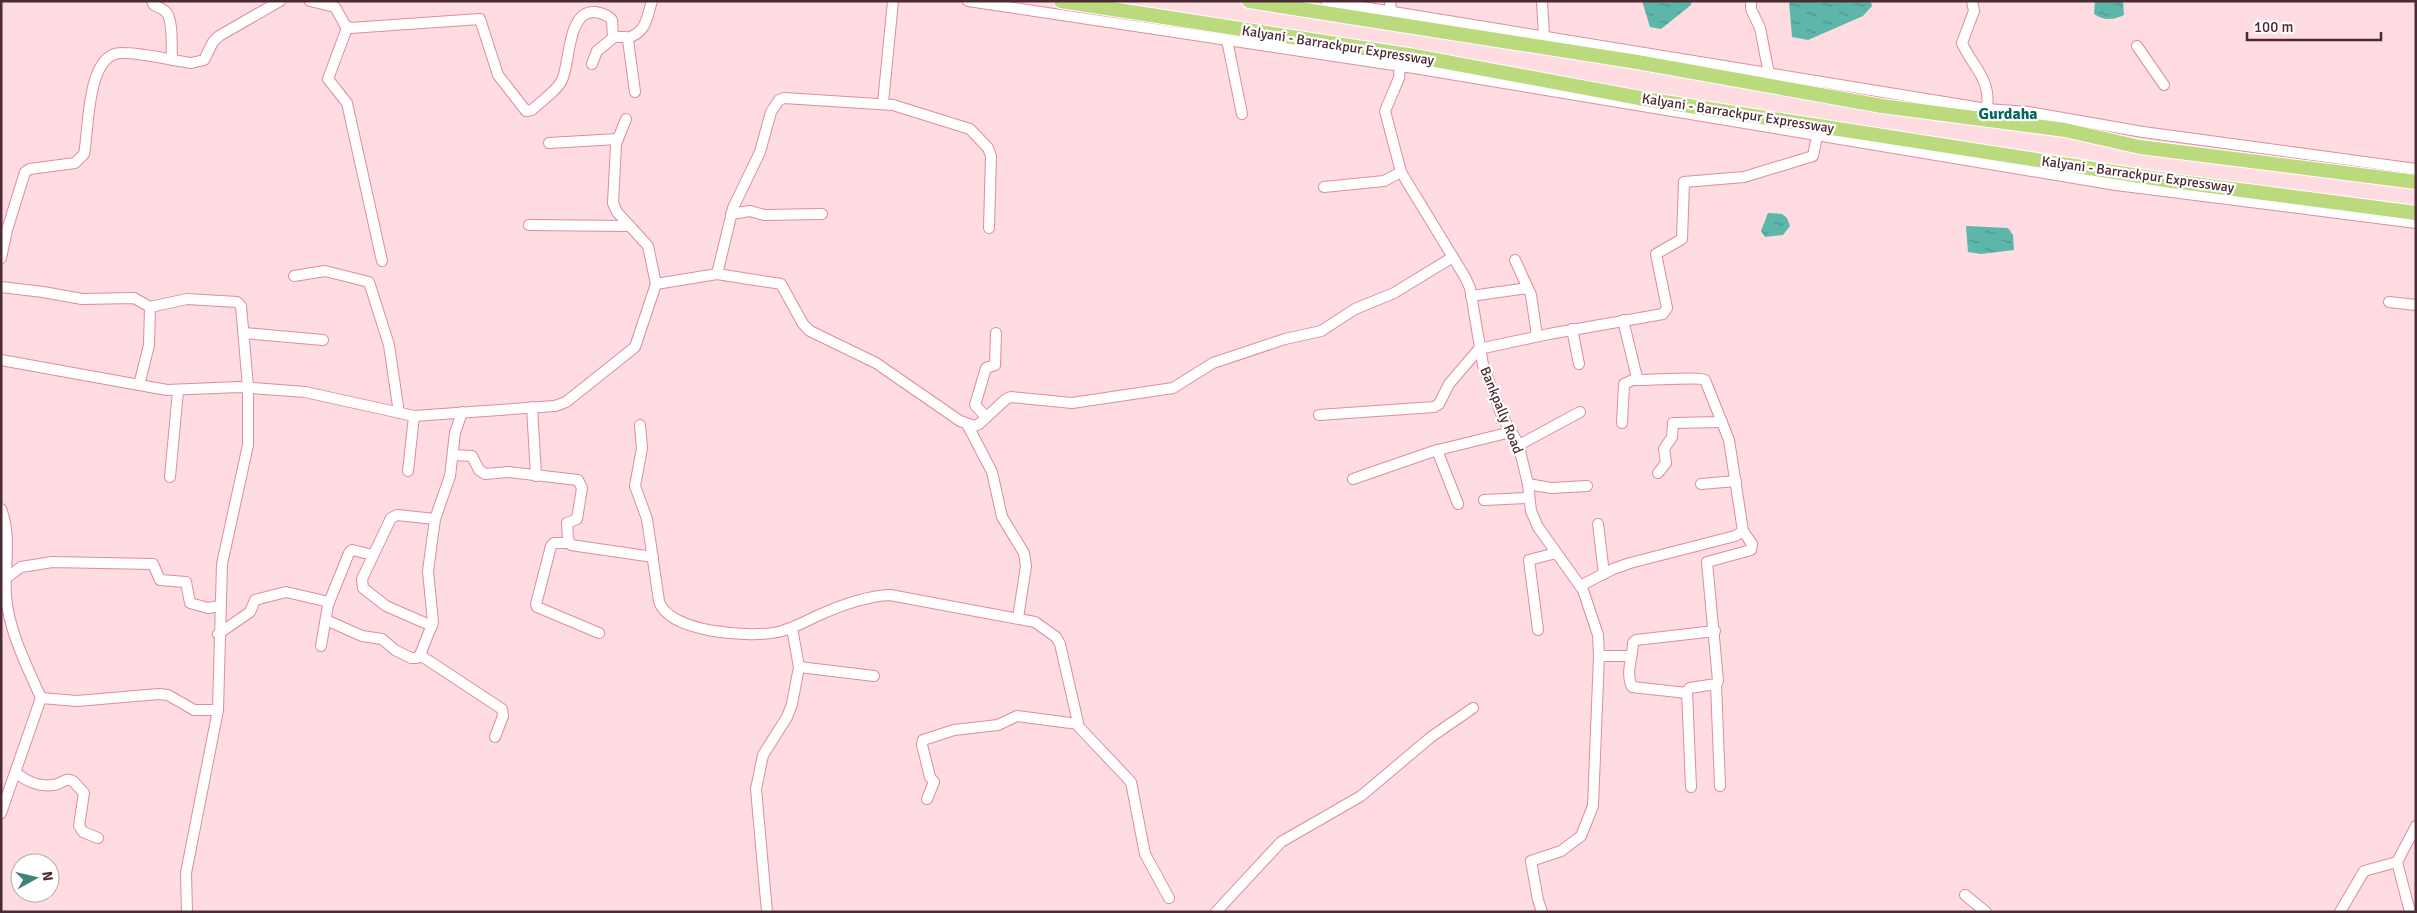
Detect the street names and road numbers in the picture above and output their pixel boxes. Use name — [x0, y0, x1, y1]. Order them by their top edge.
street label: Kalyani - Barrackpur Expressway — [1241, 22, 1436, 69]
street label: Kalyani - Barrackpur Expressway — [1641, 90, 1836, 137]
street label: Kalyani - Barrackpur Expressway — [2040, 153, 2236, 197]
street label: Bankpally Road — [1476, 364, 1527, 456]

